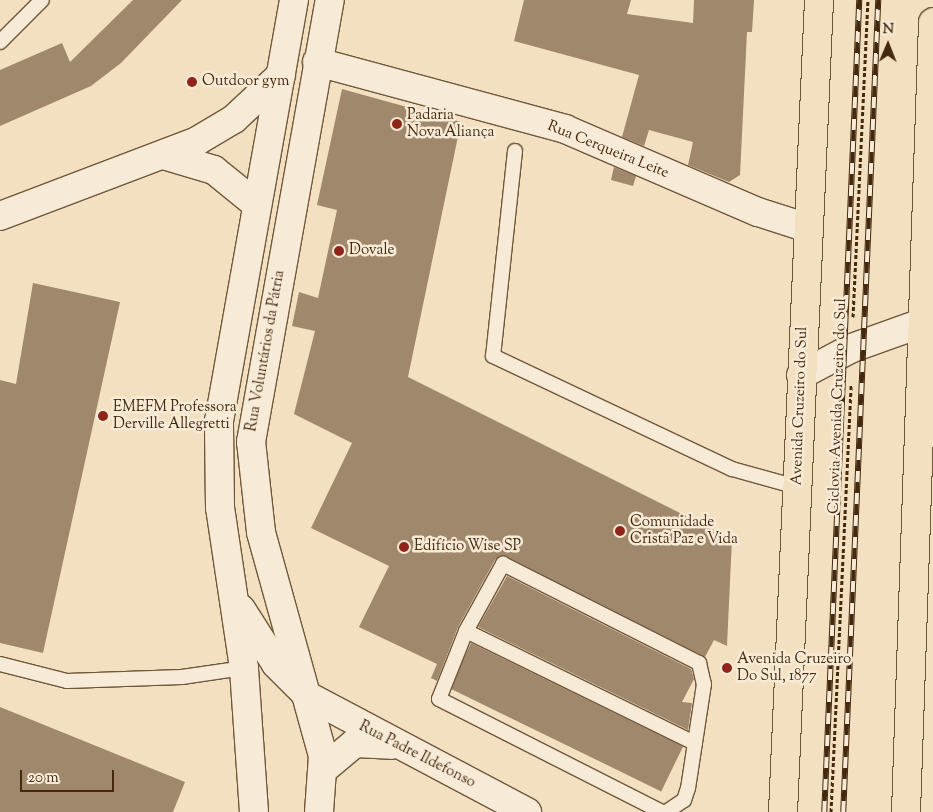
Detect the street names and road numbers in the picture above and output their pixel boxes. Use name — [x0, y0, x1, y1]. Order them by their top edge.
street label: Rua Cerqueira Leite — [545, 117, 671, 183]
street label: Rua Voluntários da Pátria — [243, 269, 289, 433]
street label: Ciclovia Avenida Cruzeiro do Sul — [825, 298, 851, 514]
street label: Avenida Cruzeiro do Sul — [788, 326, 812, 486]
street label: Rua Padre Ildefonso — [356, 718, 478, 792]

